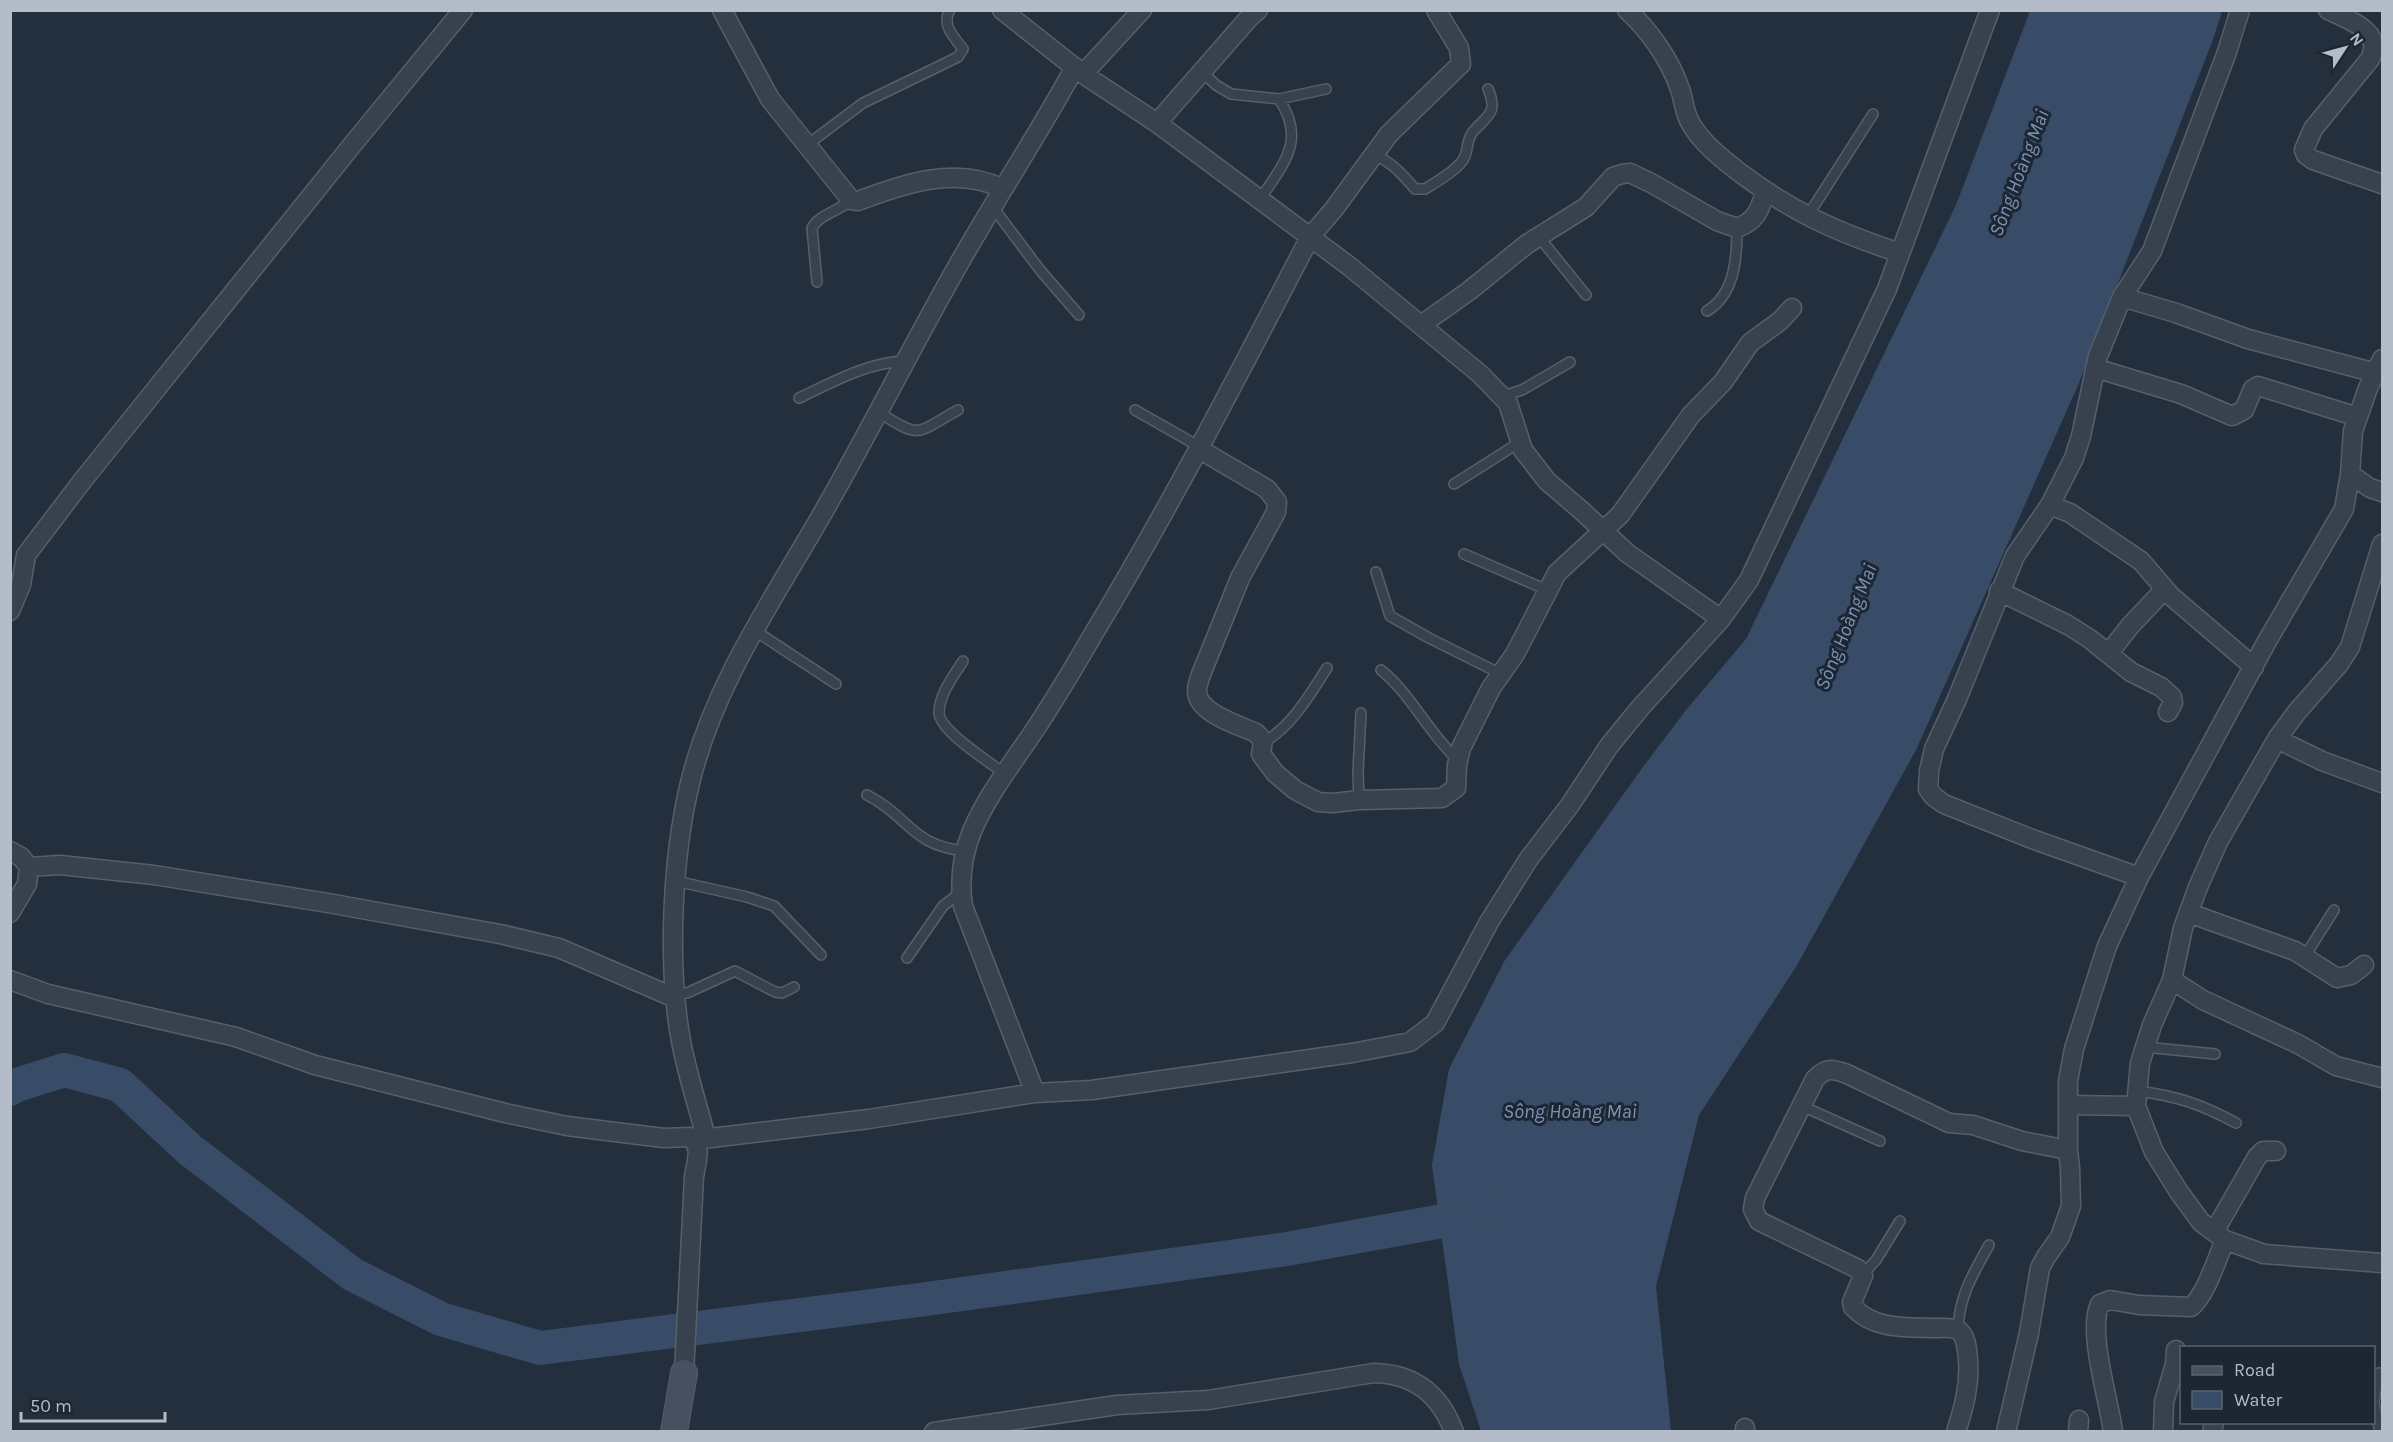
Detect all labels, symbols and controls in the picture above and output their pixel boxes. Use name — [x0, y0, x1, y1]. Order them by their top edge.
north arrow — [2315, 18, 2375, 78]
text: N — [2346, 29, 2368, 50]
water label: Sông Hoàng Mai — [1984, 106, 2054, 240]
water label: Sông Hoàng Mai — [1810, 561, 1882, 693]
water label: Sông Hoàng Mai — [1503, 1100, 1637, 1123]
legend — [2180, 1346, 2375, 1424]
text: Road — [2234, 1359, 2275, 1381]
scale bar — [21, 1385, 165, 1423]
text: Water — [2234, 1389, 2282, 1411]
text: 50 m — [30, 1395, 72, 1417]

